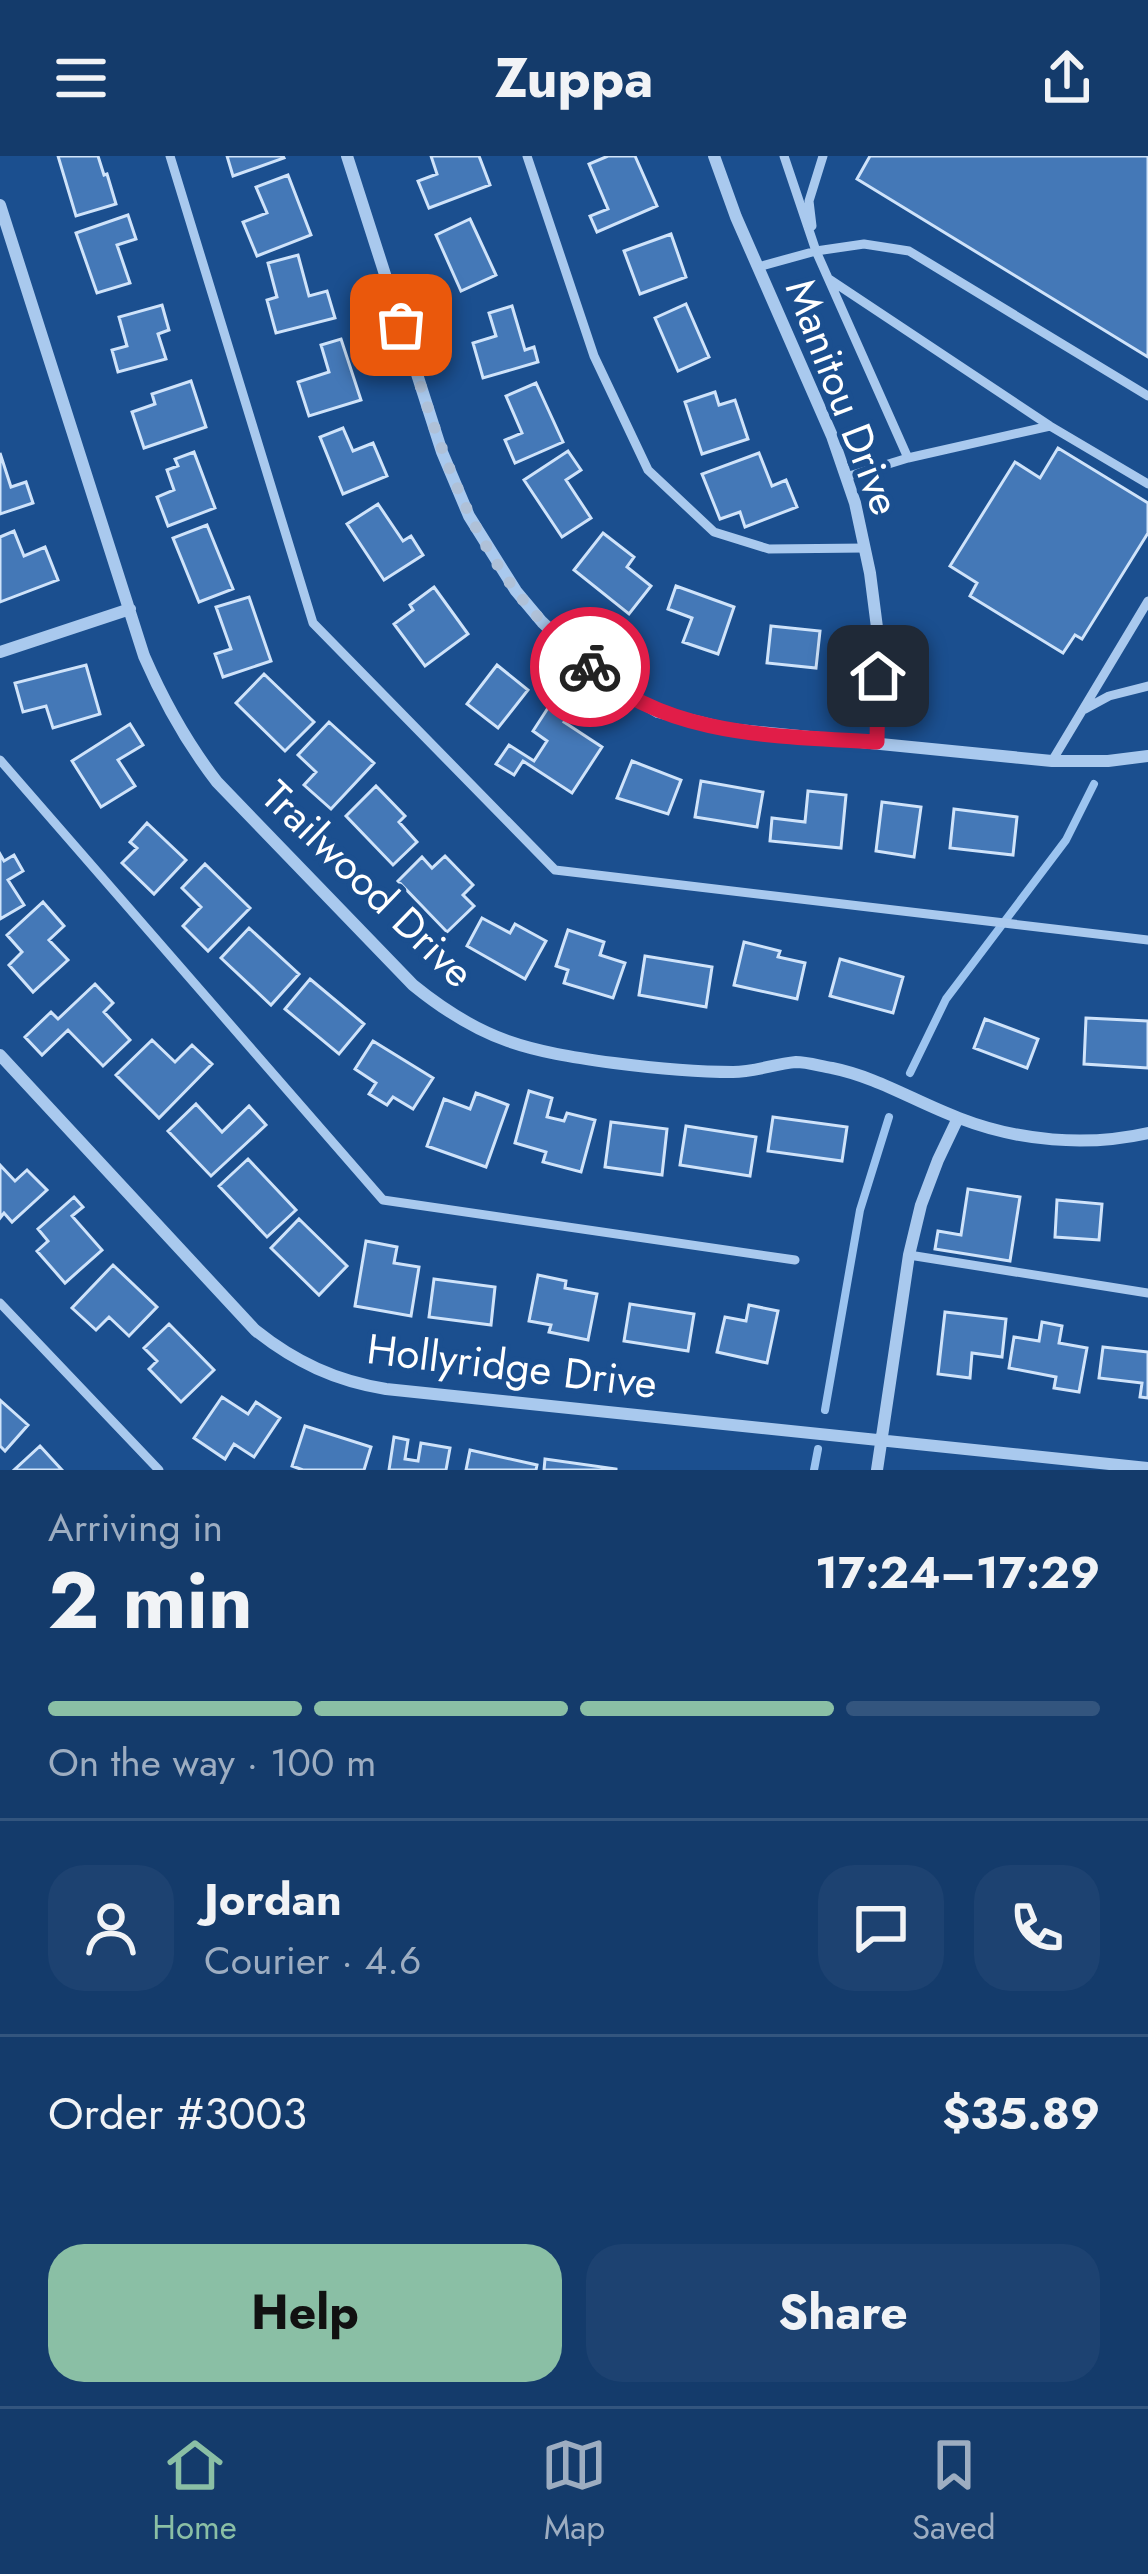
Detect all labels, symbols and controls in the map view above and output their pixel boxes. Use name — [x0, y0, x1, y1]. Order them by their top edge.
text: Zuppa — [495, 39, 653, 117]
icon: menu — [48, 45, 114, 111]
icon: share — [1034, 45, 1100, 111]
street label: Manitou Drive — [770, 270, 916, 524]
pin — [350, 274, 452, 376]
icon: bag — [368, 292, 434, 358]
courier — [530, 607, 650, 727]
pin — [827, 625, 929, 727]
icon: bike — [557, 634, 623, 700]
icon: home — [845, 643, 911, 709]
street label: Trailwood Drive — [248, 767, 488, 1001]
street label: Hollyridge Drive — [364, 1318, 660, 1414]
text: Arriving in — [48, 1499, 223, 1556]
text: 17:24–17:29 — [815, 1540, 1100, 1605]
text: 2 min — [48, 1545, 253, 1657]
text: On the way · 100 m — [48, 1734, 376, 1791]
button: person — [48, 1865, 174, 1991]
button: chat — [818, 1865, 944, 1991]
button: phone — [974, 1865, 1100, 1991]
text: Jordan — [204, 1867, 342, 1932]
text: Courier · 4.6 — [204, 1932, 421, 1989]
text: Order #3003 — [48, 2081, 307, 2146]
text: $35.89 — [942, 2081, 1100, 2146]
button: Help — [48, 2244, 562, 2382]
button: Share — [586, 2244, 1100, 2382]
tab: Home — [152, 2432, 237, 2551]
tab: Map — [541, 2432, 607, 2551]
tab: Saved — [912, 2432, 996, 2551]

